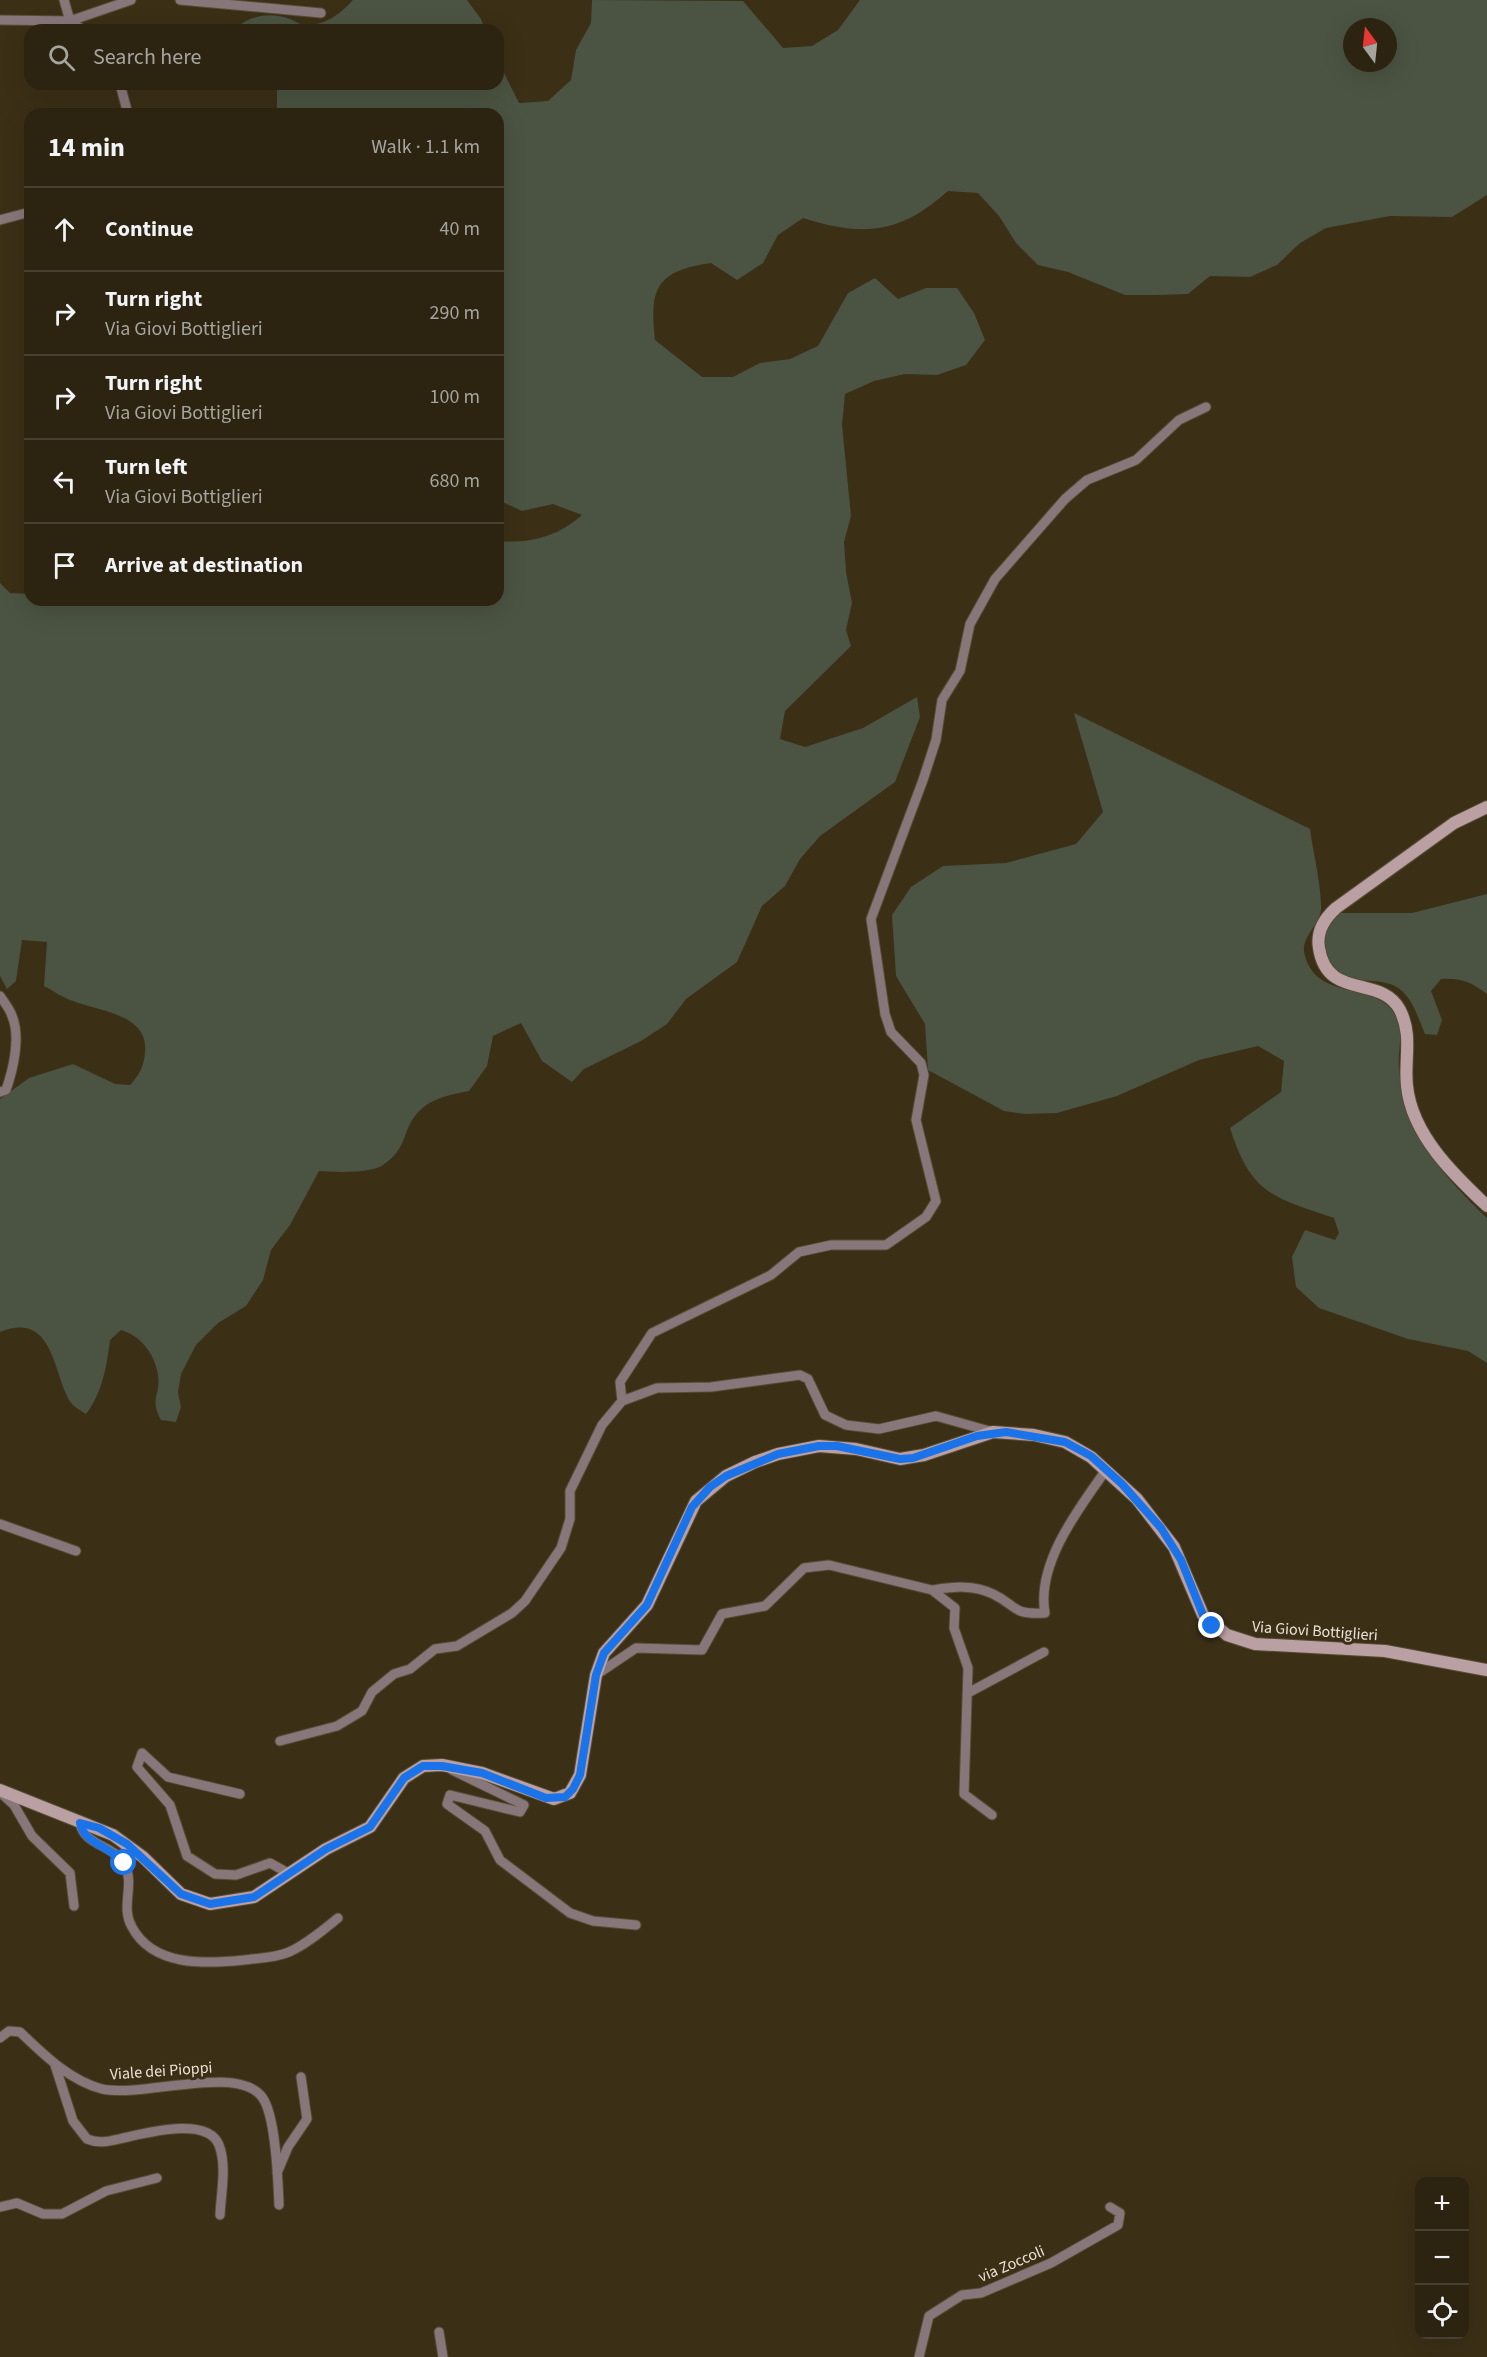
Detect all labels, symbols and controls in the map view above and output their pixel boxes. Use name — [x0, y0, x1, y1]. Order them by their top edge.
north arrow — [1343, 18, 1397, 72]
search box — [24, 24, 504, 90]
icon: search — [45, 41, 78, 74]
text: Search here — [93, 41, 201, 73]
text: 14 min — [48, 129, 125, 166]
text: Walk · 1.1 km — [371, 133, 480, 161]
icon: ahead — [48, 213, 81, 246]
text: Continue — [105, 213, 194, 245]
text: 40 m — [440, 215, 480, 243]
text: Turn right — [105, 283, 202, 315]
icon: right — [48, 297, 81, 330]
text: 290 m — [430, 299, 480, 327]
text: Via Giovi Bottiglieri — [105, 315, 263, 343]
text: Turn right — [105, 367, 202, 399]
icon: right — [48, 381, 81, 414]
text: 100 m — [430, 383, 480, 411]
text: Via Giovi Bottiglieri — [105, 399, 263, 427]
text: Turn left — [105, 451, 187, 483]
icon: left — [48, 465, 81, 498]
text: 680 m — [430, 467, 480, 495]
text: Via Giovi Bottiglieri — [105, 483, 263, 511]
icon: arrive — [48, 549, 81, 582]
text: Arrive at destination — [105, 549, 303, 581]
route end — [1198, 1612, 1224, 1638]
street label: Via Giovi Bottiglieri — [1251, 1616, 1379, 1646]
route start — [110, 1849, 136, 1875]
street label: Viale dei Pioppi — [109, 2056, 213, 2086]
map controls — [1415, 2177, 1469, 2339]
button: + — [1415, 2177, 1469, 2231]
button: − — [1415, 2231, 1469, 2285]
street label: via Zoccoli — [975, 2240, 1048, 2288]
button: locate — [1415, 2285, 1469, 2339]

